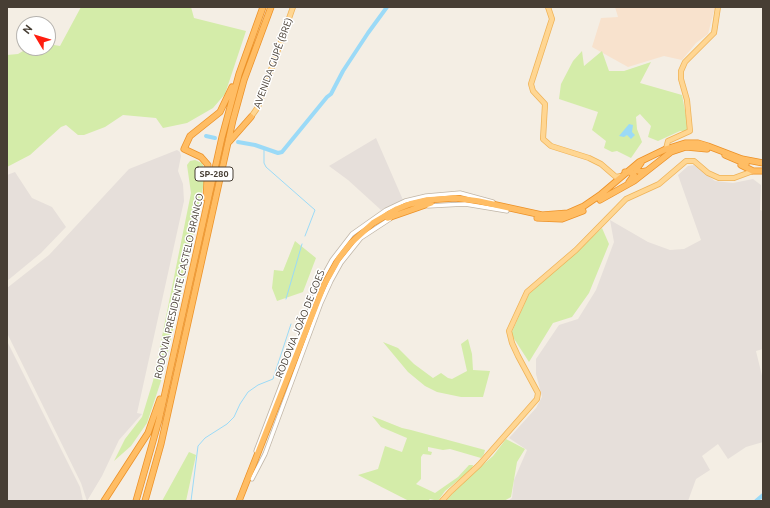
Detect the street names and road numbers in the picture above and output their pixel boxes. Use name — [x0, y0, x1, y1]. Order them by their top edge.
street label: AVENIDA GUPÊ (BRE) — [251, 16, 295, 110]
road number: SP-280 — [195, 167, 233, 181]
street label: RODOVIA PRESIDENTE CASTELO BRANCO — [152, 192, 206, 380]
street label: RODOVIA JOÃO DE GOES — [273, 268, 327, 380]

